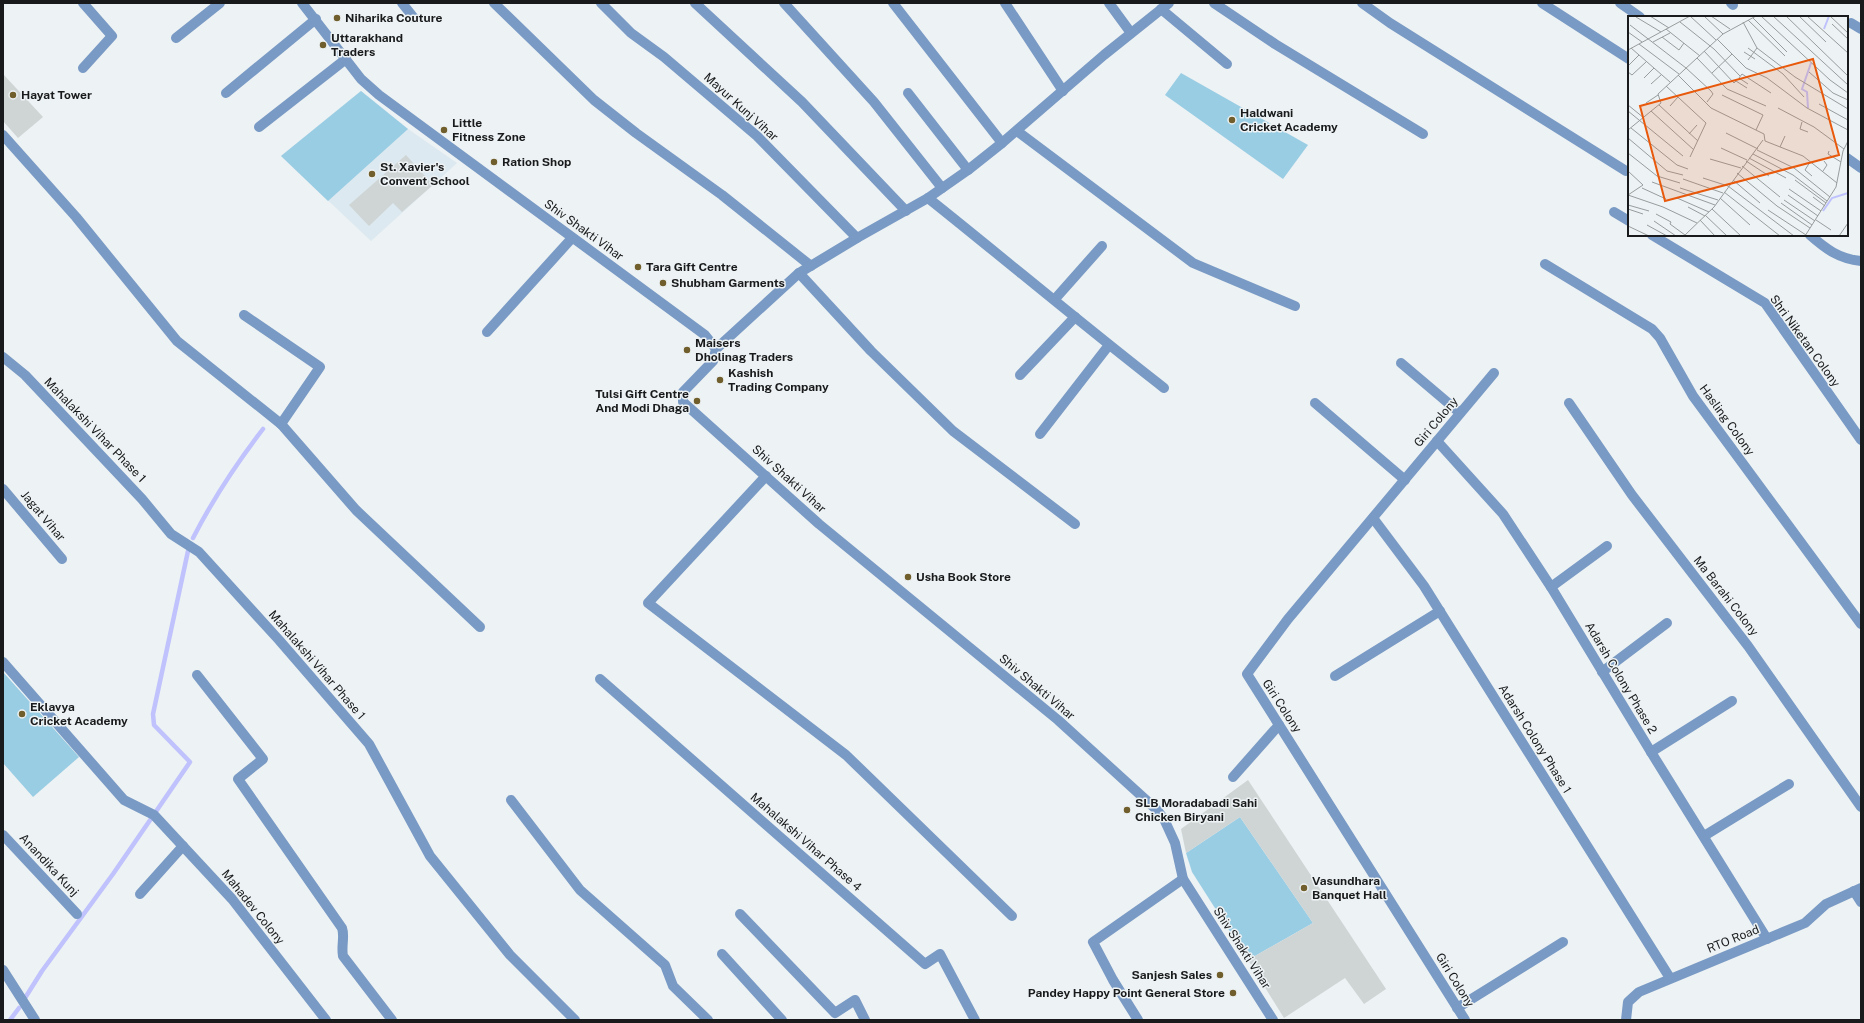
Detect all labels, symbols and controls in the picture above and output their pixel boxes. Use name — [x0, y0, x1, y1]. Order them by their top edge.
place label: Niharika Couture — [345, 11, 443, 25]
marker: Niharika Couture — [332, 13, 342, 23]
inset map — [1628, 16, 1848, 236]
place label: Uttarakhand Traders — [331, 31, 403, 59]
marker: Uttarakhand Traders — [318, 40, 328, 50]
street label: Mayur Kunj Vihar — [701, 70, 781, 144]
place label: Hayat Tower — [21, 88, 92, 102]
marker: Hayat Tower — [8, 90, 18, 100]
place label: Haldwani Cricket Academy — [1240, 106, 1338, 134]
marker: Haldwani Cricket Academy — [1227, 115, 1237, 125]
place label: Little Fitness Zone — [452, 116, 526, 144]
marker: Little Fitness Zone — [439, 125, 449, 135]
place label: Ration Shop — [502, 155, 571, 169]
marker: Ration Shop — [489, 157, 499, 167]
place label: St. Xavier's Convent School — [380, 160, 470, 188]
marker: St. Xavier's Convent School — [367, 169, 377, 179]
street label: Shiv Shakti Vihar — [542, 197, 627, 264]
place label: Tara Gift Centre — [646, 260, 738, 274]
marker: Tara Gift Centre — [633, 262, 643, 272]
place label: Shubham Garments — [671, 276, 785, 290]
marker: Shubham Garments — [658, 278, 668, 288]
street label: Shri Niketan Colony — [1767, 292, 1843, 390]
place label: Maisers Dholinag Traders — [695, 336, 793, 364]
marker: Maisers Dholinag Traders — [682, 345, 692, 355]
place label: Kashish Trading Company — [728, 366, 829, 394]
street label: Mahalakshi Vihar Phase 1 — [41, 375, 149, 485]
marker: Kashish Trading Company — [715, 375, 725, 385]
street label: Hasling Colony — [1697, 382, 1758, 459]
place label: Tulsi Gift Centre And Modi Dhaga — [595, 387, 689, 415]
street label: Giri Colony — [1411, 394, 1461, 450]
marker: Tulsi Gift Centre And Modi Dhaga — [692, 396, 702, 406]
street label: Shiv Shakti Vihar — [749, 442, 829, 516]
street label: Jagat Vihar — [18, 488, 68, 544]
street label: Ma Barahi Colony — [1691, 553, 1762, 639]
place label: Usha Book Store — [916, 570, 1011, 584]
marker: Usha Book Store — [903, 572, 913, 582]
street label: Mahalakshi Vihar Phase 1 — [266, 608, 368, 722]
street label: Adarsh Colony Phase 2 — [1582, 620, 1660, 736]
street label: Shiv Shakti Vihar — [996, 651, 1078, 723]
street label: Giri Colony — [1260, 677, 1305, 736]
street label: Adarsh Colony Phase 1 — [1496, 682, 1574, 796]
place label: Eklavya Cricket Academy — [30, 700, 128, 728]
marker: Eklavya Cricket Academy — [17, 709, 27, 719]
street label: Mahalakshi Vihar Phase 4 — [748, 790, 865, 894]
place label: SLB Moradabadi Sahi Chicken Biryani — [1135, 796, 1257, 824]
marker: SLB Moradabadi Sahi Chicken Biryani — [1122, 805, 1132, 815]
street label: Anandika Kunj — [16, 831, 82, 899]
street label: Mahadev Colony — [219, 867, 288, 948]
place label: Vasundhara Banquet Hall — [1312, 874, 1387, 902]
marker: Vasundhara Banquet Hall — [1299, 883, 1309, 893]
street label: Shiv Shakti Vihar — [1210, 905, 1274, 992]
street label: RTO Road — [1705, 922, 1761, 956]
street label: Giri Colony — [1433, 951, 1477, 1010]
place label: Sanjesh Sales — [1132, 968, 1212, 982]
marker: Sanjesh Sales — [1215, 970, 1225, 980]
place label: Pandey Happy Point General Store — [1028, 986, 1225, 1000]
marker: Pandey Happy Point General Store — [1228, 988, 1238, 998]

